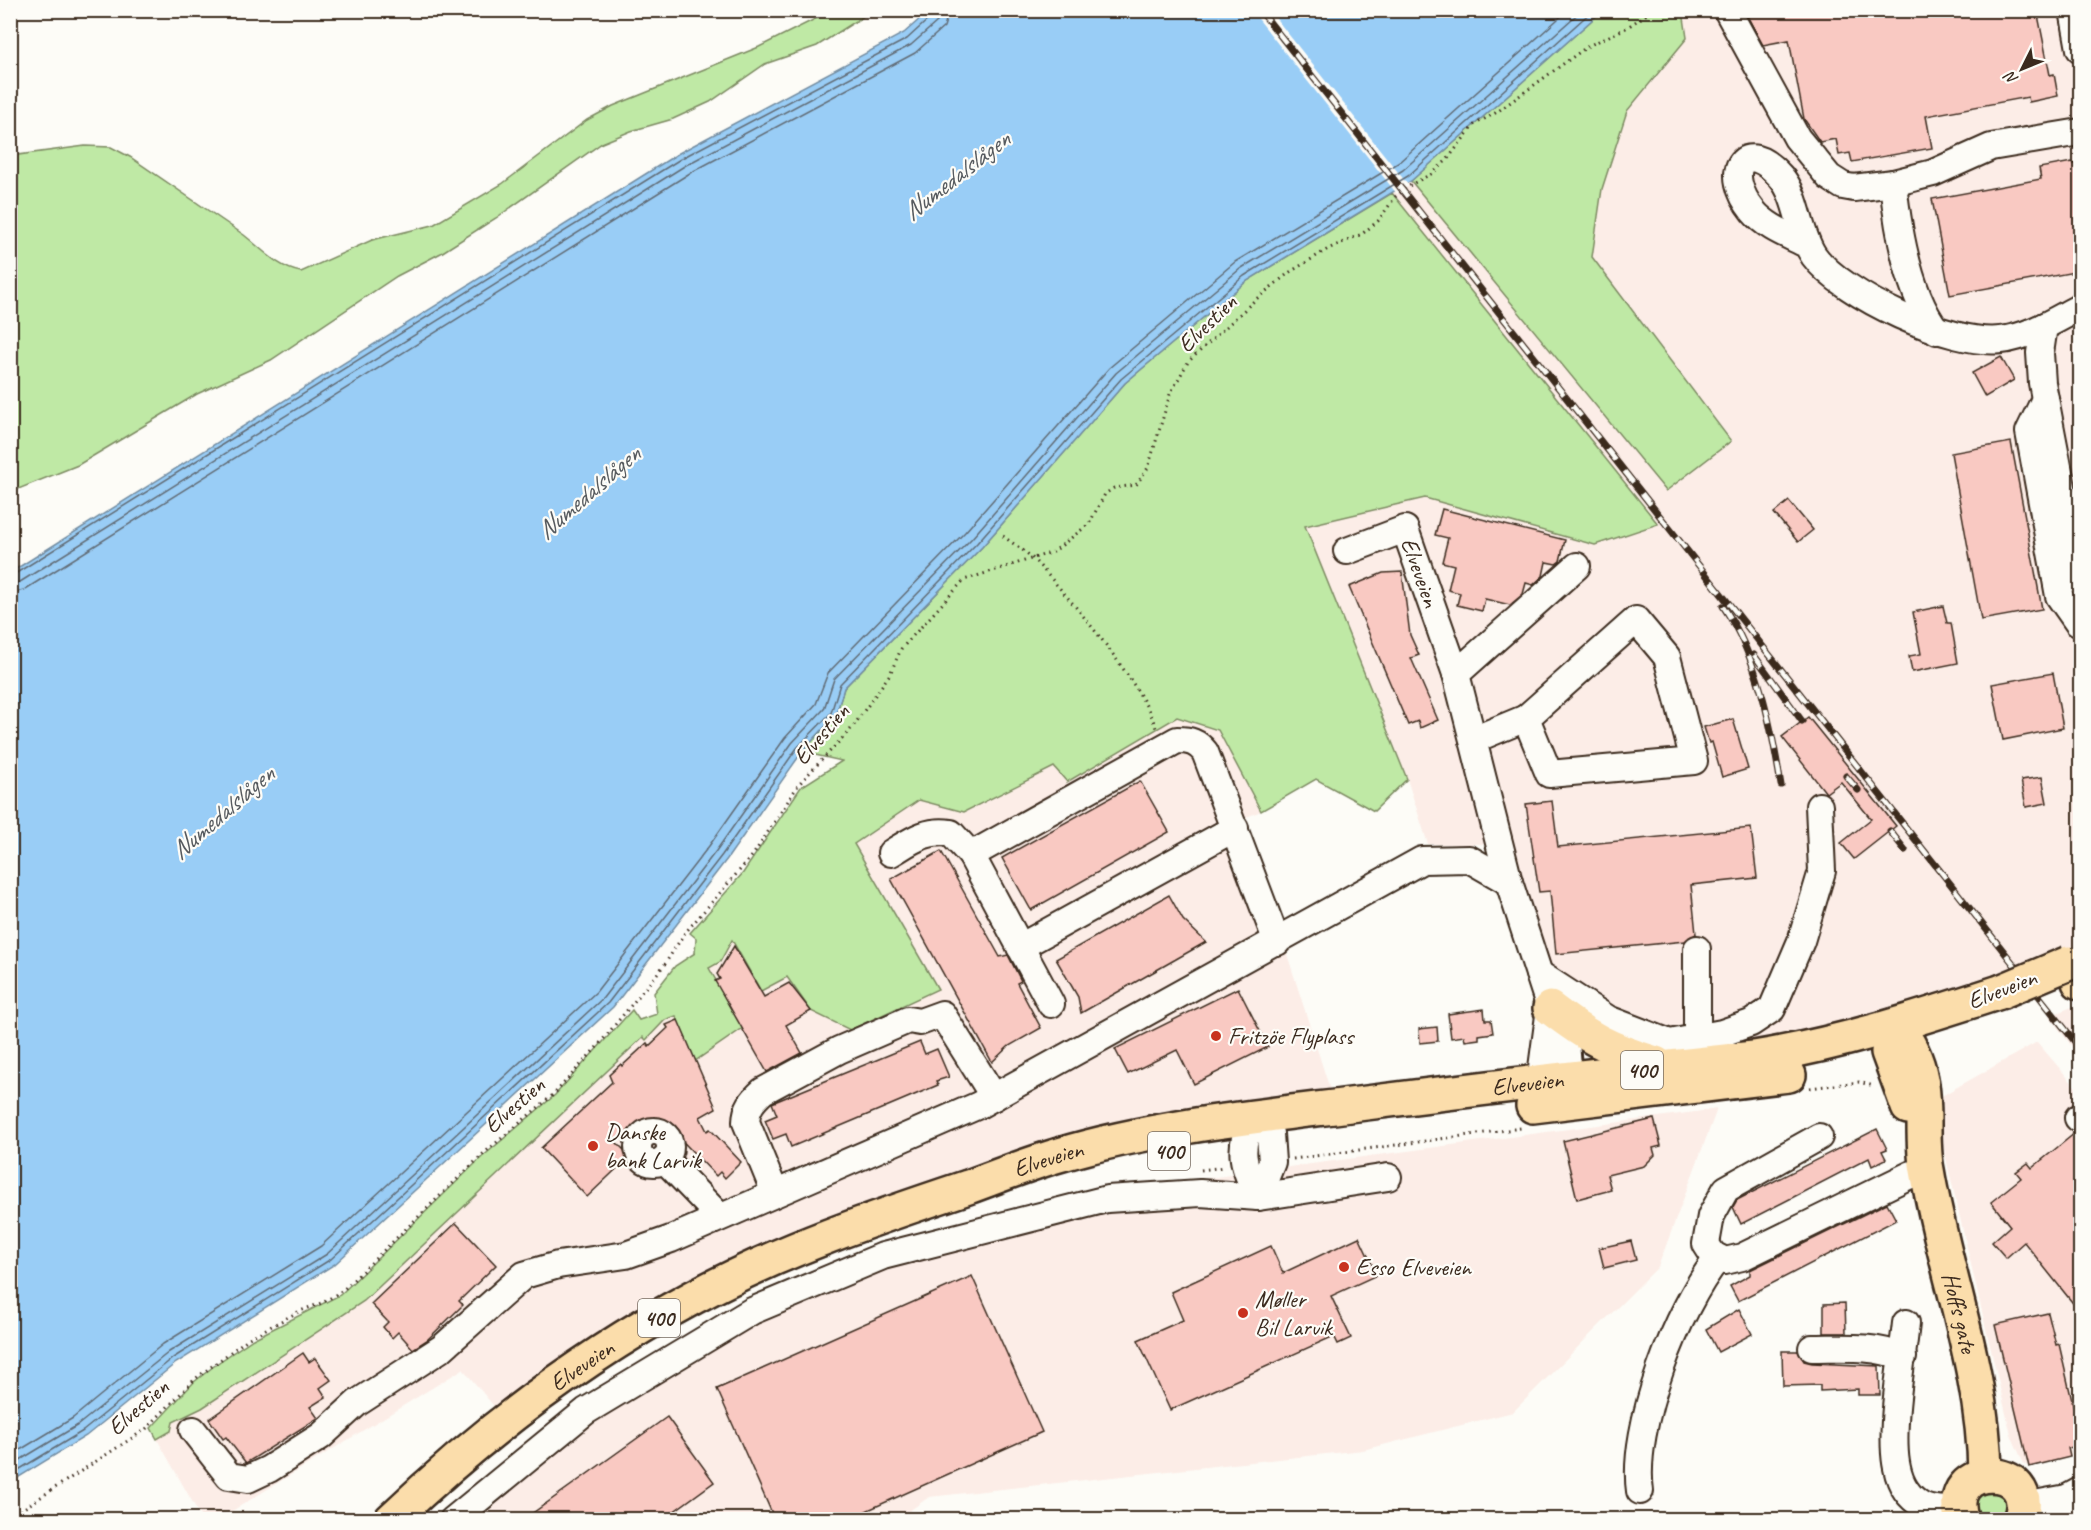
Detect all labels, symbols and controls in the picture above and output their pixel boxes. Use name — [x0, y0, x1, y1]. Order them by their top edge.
north arrow — [1992, 39, 2052, 99]
text: N — [1999, 66, 2022, 89]
water label: Numedalslågen — [896, 122, 1019, 228]
street label: Elvestien — [1171, 287, 1243, 359]
water label: Numedalslågen — [529, 437, 649, 547]
street label: Elveveien — [1394, 534, 1447, 612]
street label: Elvestien — [786, 697, 856, 771]
water label: Numedalslågen — [163, 757, 283, 867]
street label: Elveveien — [1963, 962, 2042, 1016]
place label: Fritzöe Flyplass — [1228, 1021, 1355, 1051]
marker: Fritzöe Flyplass — [1209, 1029, 1223, 1043]
road number: 400 — [1621, 1051, 1663, 1089]
street label: Elveveien — [1490, 1064, 1566, 1102]
street label: Elvestien — [477, 1070, 551, 1140]
place label: Danske bank Larvik — [605, 1117, 703, 1175]
road number: 400 — [1148, 1132, 1190, 1170]
street label: Elveveien — [1009, 1134, 1087, 1184]
marker: Danske bank Larvik — [586, 1139, 600, 1153]
place label: Esso Elveveien — [1356, 1252, 1472, 1282]
marker: Esso Elveveien — [1337, 1260, 1351, 1274]
street label: Hoffs gate — [1935, 1269, 1984, 1358]
place label: Møller Bil Larvik — [1255, 1284, 1334, 1342]
road number: 400 — [638, 1299, 680, 1337]
marker: Møller Bil Larvik — [1236, 1306, 1250, 1320]
street label: Elveveien — [544, 1332, 621, 1398]
street label: Elvestien — [101, 1372, 175, 1442]

